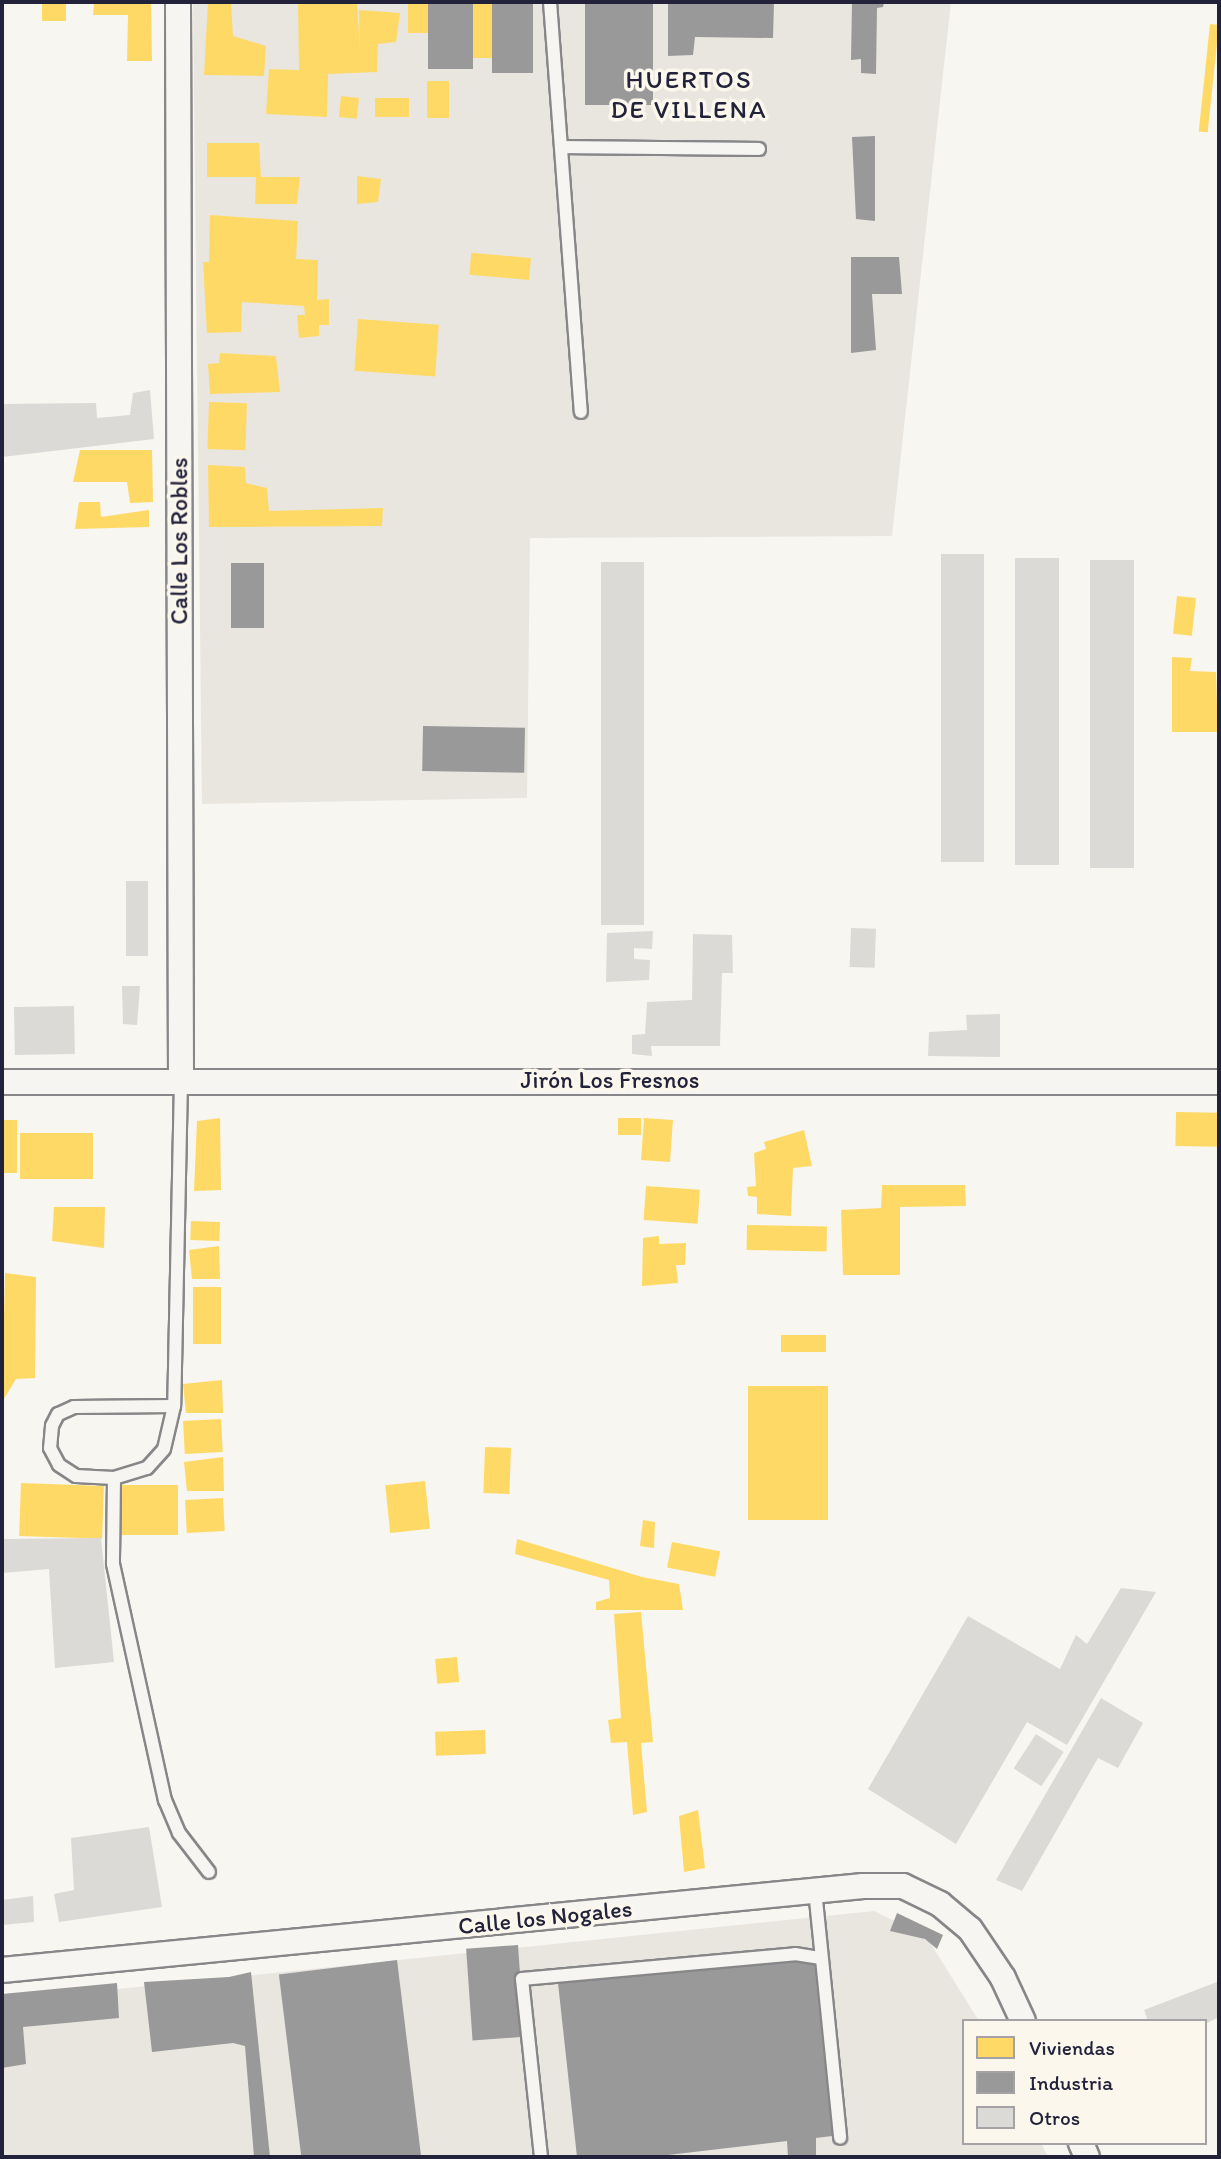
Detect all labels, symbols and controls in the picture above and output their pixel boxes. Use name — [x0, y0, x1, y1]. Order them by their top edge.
district label: HUERTOS DE VILLENA — [612, 64, 766, 126]
street label: Calle Los Robles — [165, 458, 193, 624]
street label: Jirón Los Fresnos — [521, 1066, 699, 1094]
street label: Calle los Nogales — [456, 1894, 634, 1940]
legend — [962, 2019, 1207, 2145]
text: Viviendas — [1029, 2035, 1115, 2060]
text: Industria — [1029, 2070, 1113, 2095]
text: Otros — [1029, 2105, 1080, 2130]

